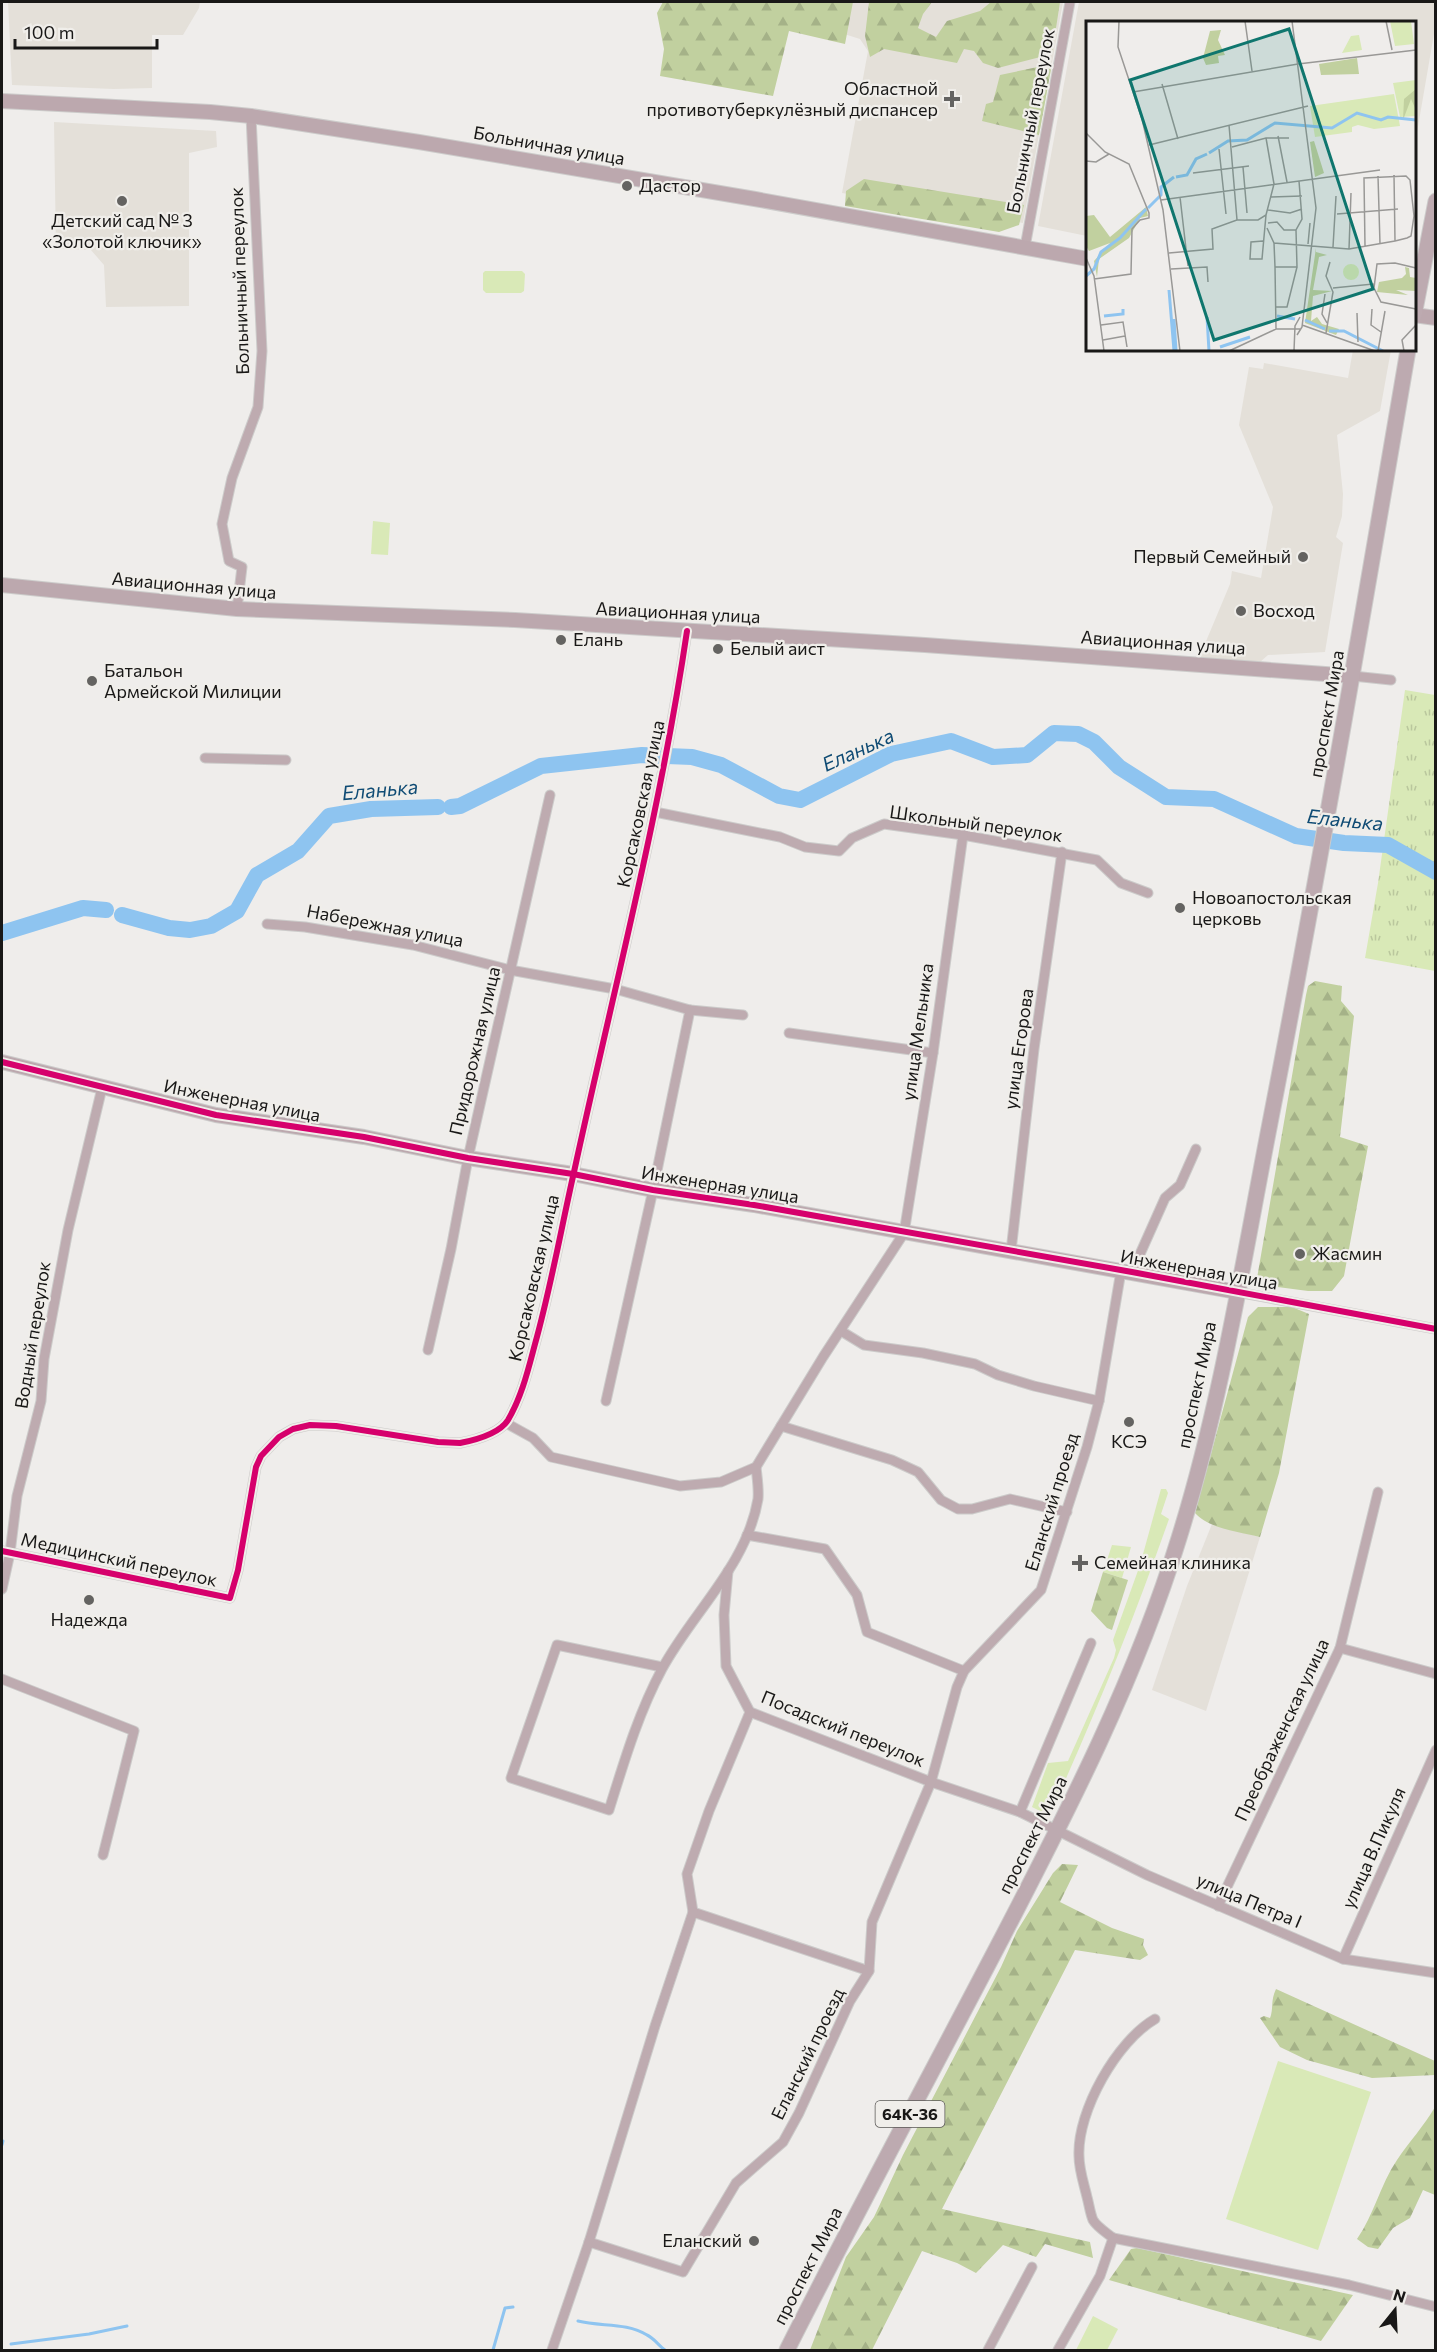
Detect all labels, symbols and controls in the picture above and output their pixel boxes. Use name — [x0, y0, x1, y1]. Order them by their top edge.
scale bar — [15, 12, 158, 50]
text: 100 m — [24, 21, 74, 43]
inset map — [1086, 21, 1416, 351]
street label: Больничный переулок — [1001, 26, 1059, 215]
place label: Областной противотуберкулёзный диспансер — [646, 77, 938, 120]
marker: Областной противотуберкулёзный диспансер — [943, 90, 961, 108]
street label: Больничная улица — [472, 121, 627, 169]
place label: Дастор — [639, 174, 701, 196]
marker: Дастор — [620, 179, 634, 193]
street label: Больничный переулок — [225, 186, 253, 375]
marker: Детский сад № 3 «Золотой ключик» — [115, 194, 129, 208]
place label: Детский сад № 3 «Золотой ключик» — [42, 209, 202, 252]
place label: Первый Семейный — [1133, 545, 1291, 567]
marker: Первый Семейный — [1296, 550, 1310, 564]
street label: Авиационная улица — [111, 567, 277, 603]
street label: Авиационная улица — [595, 597, 761, 627]
place label: Восход — [1253, 599, 1315, 621]
marker: Восход — [1234, 604, 1248, 618]
street label: Авиационная улица — [1080, 625, 1246, 659]
place label: Елань — [573, 628, 623, 650]
marker: Елань — [554, 633, 568, 647]
place label: Белый аист — [730, 637, 826, 659]
marker: Белый аист — [711, 642, 725, 656]
street label: проспект Мира — [1304, 648, 1348, 779]
place label: Батальон Армейской Милиции — [104, 659, 282, 702]
marker: Батальон Армейской Милиции — [85, 674, 99, 688]
street label: Корсаковская улица — [612, 718, 669, 889]
water label: Еланька — [818, 723, 897, 776]
water label: Еланька — [341, 774, 419, 804]
street label: Школьный переулок — [888, 800, 1064, 846]
water label: Еланька — [1306, 803, 1384, 835]
place label: Новоапостольская церковь — [1192, 886, 1352, 929]
street label: Набережная улица — [305, 899, 465, 951]
marker: Новоапостольская церковь — [1173, 901, 1187, 915]
street label: улица Мельника — [896, 962, 938, 1102]
street label: Придорожная улица — [444, 964, 504, 1137]
street label: улица Егорова — [999, 987, 1037, 1111]
street label: Инженерная улица — [162, 1074, 322, 1126]
street label: Инженерная улица — [640, 1161, 800, 1207]
street label: Корсаковская улица — [503, 1192, 563, 1363]
place label: Жасмин — [1312, 1242, 1382, 1264]
street label: Инженерная улица — [1119, 1244, 1279, 1294]
marker: Жасмин — [1293, 1247, 1307, 1261]
street label: Водный переулок — [10, 1259, 55, 1410]
street label: проспект Мира — [1172, 1319, 1220, 1450]
marker: КСЭ — [1122, 1415, 1136, 1429]
street label: Еланский проезд — [1020, 1429, 1083, 1574]
place label: КСЭ — [1111, 1430, 1147, 1452]
street label: Медицинский переулок — [19, 1527, 220, 1591]
place label: Семейная клиника — [1094, 1551, 1251, 1573]
marker: Семейная клиника — [1071, 1554, 1089, 1572]
marker: Надежда — [82, 1593, 96, 1607]
place label: Надежда — [50, 1608, 128, 1630]
street label: Преображенская улица — [1229, 1635, 1333, 1824]
street label: Посадский переулок — [758, 1685, 929, 1771]
street label: проспект Мира — [993, 1772, 1071, 1897]
street label: улица В.Пикуля — [1336, 1783, 1410, 1912]
street label: улица Петра I — [1193, 1868, 1305, 1932]
street label: Еланский проезд — [766, 1984, 849, 2123]
road number: 64К-36 — [876, 2101, 944, 2127]
street label: проспект Мира — [768, 2203, 846, 2328]
place label: Еланский — [662, 2229, 742, 2251]
marker: Еланский — [747, 2234, 761, 2248]
north arrow — [1365, 2280, 1425, 2340]
text: N — [1391, 2284, 1408, 2306]

